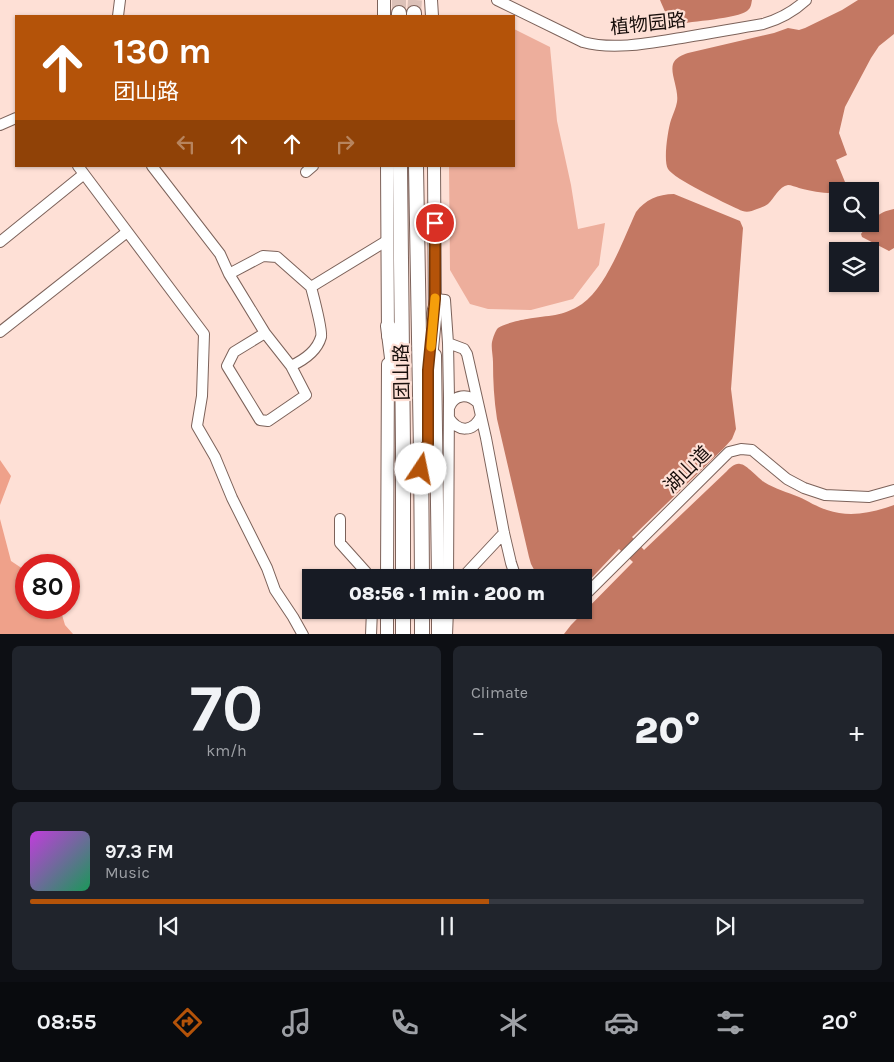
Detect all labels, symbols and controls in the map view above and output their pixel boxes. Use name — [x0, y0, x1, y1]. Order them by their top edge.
street label: 植物园路 — [609, 9, 687, 39]
text: 130 m — [113, 31, 211, 72]
icon: ahead — [30, 35, 95, 100]
text: 团山路 — [113, 79, 179, 105]
icon: left — [172, 130, 200, 158]
icon: ahead — [225, 130, 253, 158]
icon: ahead — [278, 130, 306, 158]
icon: right — [331, 130, 359, 158]
map controls — [829, 182, 879, 292]
button: search — [829, 182, 879, 232]
pin — [414, 202, 456, 244]
icon: arrive — [421, 209, 449, 237]
button: layers — [829, 242, 879, 292]
street label: 团山路 — [391, 343, 413, 401]
position arrow — [394, 442, 446, 494]
street label: 湖山道 — [660, 442, 716, 498]
speed limit sign: 80 — [15, 554, 80, 619]
text: 08:56 · 1 min · 200 m — [349, 583, 545, 605]
text: 70 — [190, 670, 263, 746]
text: Climate — [471, 683, 528, 702]
text: 20° — [634, 708, 701, 753]
text: − — [471, 715, 486, 748]
text: + — [849, 715, 864, 748]
text: km/h — [206, 741, 247, 760]
text: 97.3 FM — [105, 841, 174, 863]
text: Music — [105, 863, 150, 882]
icon: previous — [155, 912, 183, 940]
icon: pause — [433, 912, 461, 940]
icon: next — [711, 912, 739, 940]
icon: directions — [170, 1005, 205, 1040]
icon: music — [279, 1005, 314, 1040]
icon: phone — [387, 1005, 422, 1040]
icon: climate — [496, 1005, 531, 1040]
icon: car — [604, 1005, 639, 1040]
icon: filters — [713, 1005, 748, 1040]
text: 08:55 — [37, 1009, 96, 1035]
text: 20° — [821, 1009, 857, 1035]

